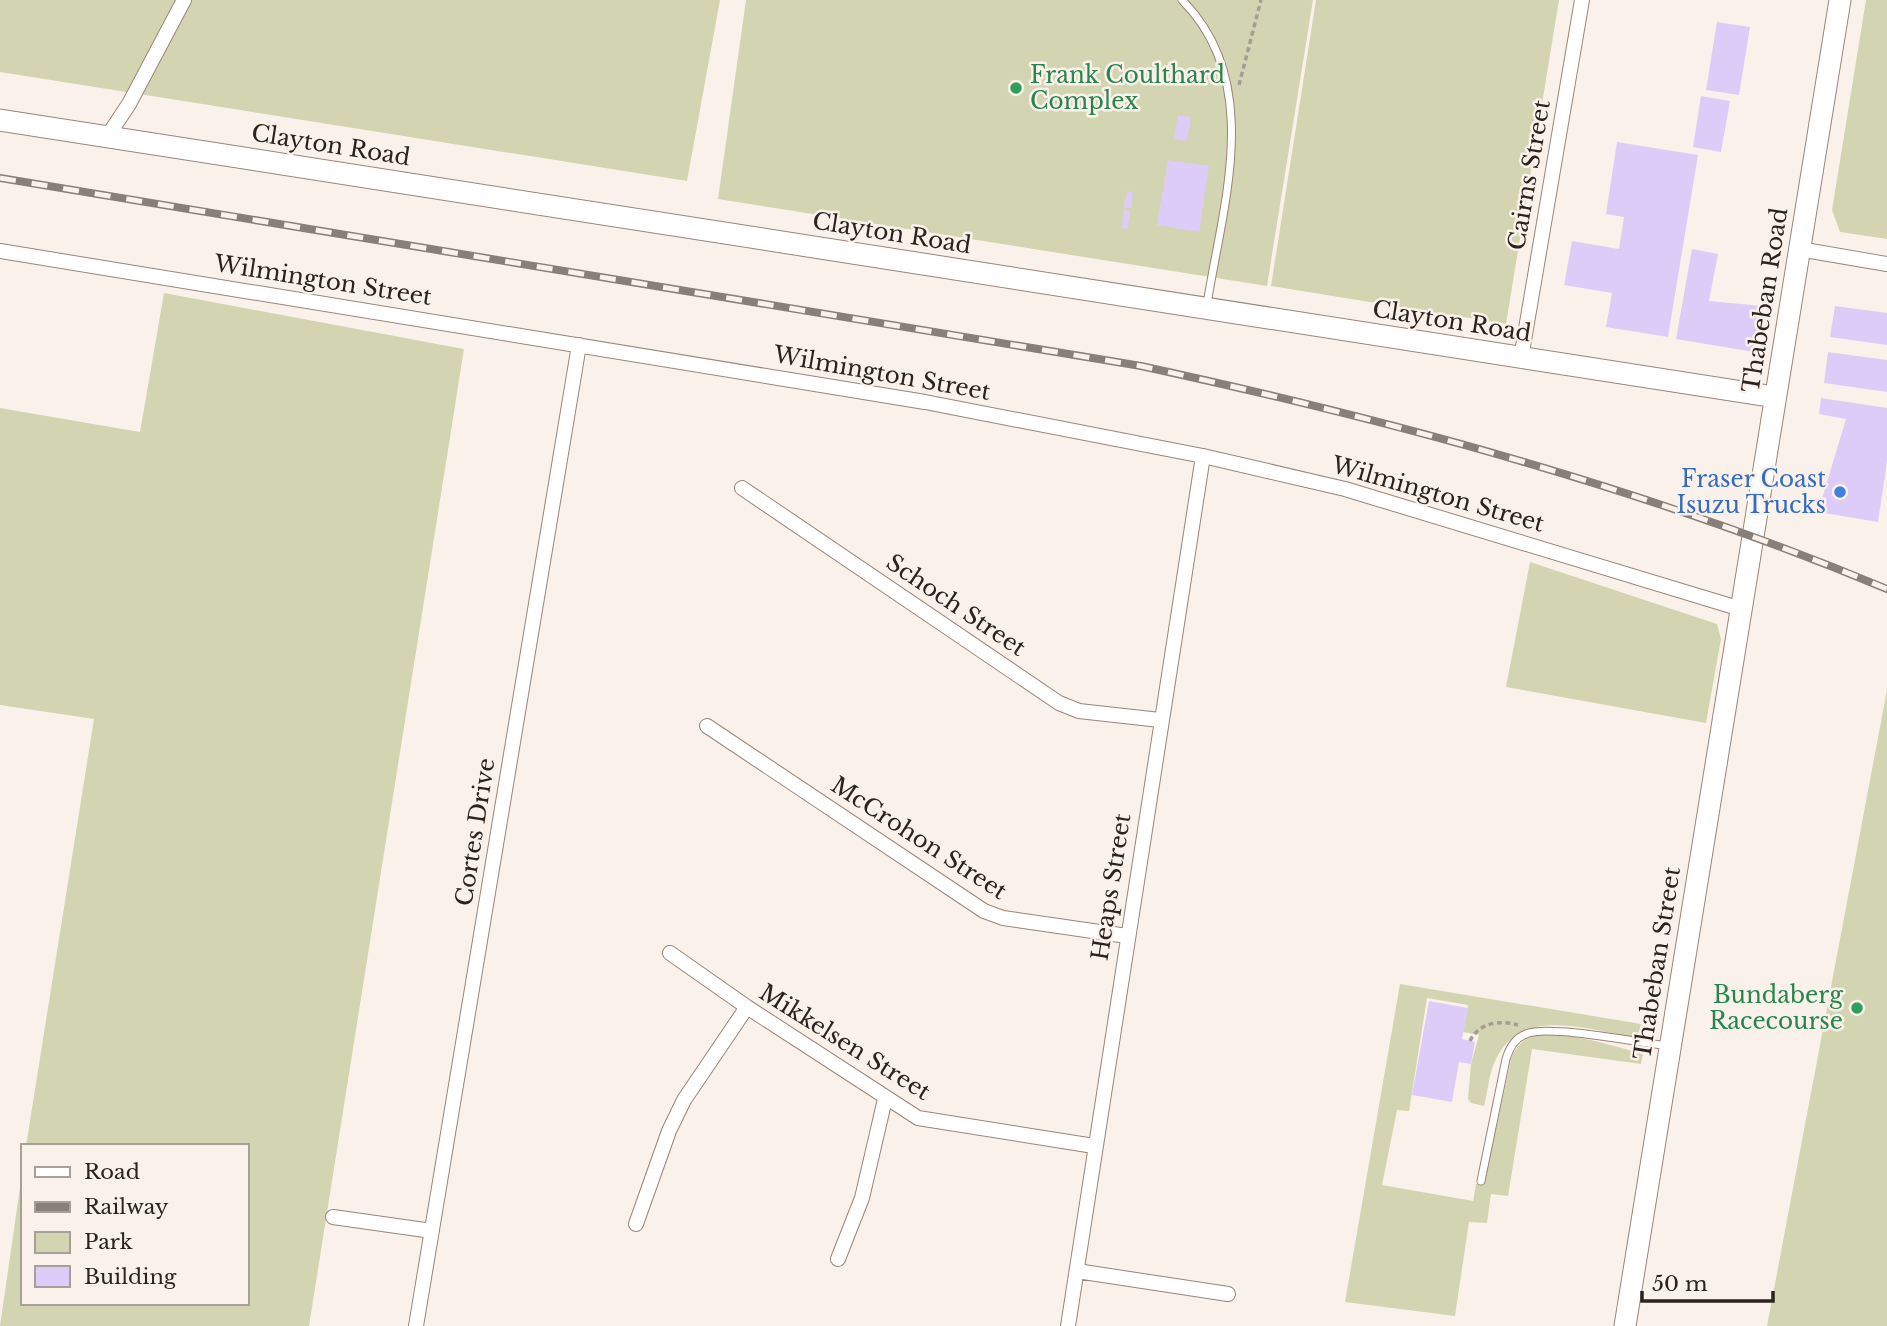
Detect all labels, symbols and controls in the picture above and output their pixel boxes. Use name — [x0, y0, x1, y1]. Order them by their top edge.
place label: Frank Coulthard Complex — [1030, 61, 1225, 115]
marker: Frank Coulthard Complex — [1008, 80, 1024, 96]
street label: Cairns Street — [1502, 97, 1556, 252]
street label: Clayton Road — [250, 119, 412, 171]
street label: Thabeban Road — [1737, 206, 1793, 394]
street label: Clayton Road — [811, 207, 973, 259]
street label: Wilmington Street — [211, 249, 434, 311]
street label: Clayton Road — [1371, 295, 1533, 347]
street label: Wilmington Street — [770, 340, 993, 406]
street label: Wilmington Street — [1328, 450, 1548, 538]
place label: Fraser Coast Isuzu Trucks — [1676, 465, 1826, 519]
marker: Fraser Coast Isuzu Trucks — [1832, 484, 1848, 500]
street label: Schoch Street — [881, 548, 1031, 662]
street label: Cortes Drive — [450, 756, 500, 908]
street label: McCrohon Street — [826, 771, 1012, 905]
street label: Heaps Street — [1086, 811, 1136, 963]
street label: Thabeban Street — [1628, 864, 1686, 1061]
street label: Mikkelsen Street — [754, 978, 936, 1106]
place label: Bundaberg Racecourse — [1709, 981, 1843, 1035]
marker: Bundaberg Racecourse — [1849, 1000, 1865, 1016]
legend — [21, 1144, 248, 1305]
text: Road — [84, 1159, 140, 1185]
text: Railway — [84, 1194, 169, 1220]
text: Park — [84, 1229, 133, 1255]
scale bar — [1642, 1260, 1773, 1304]
text: Building — [84, 1264, 177, 1290]
text: 50 m — [1652, 1271, 1708, 1297]

